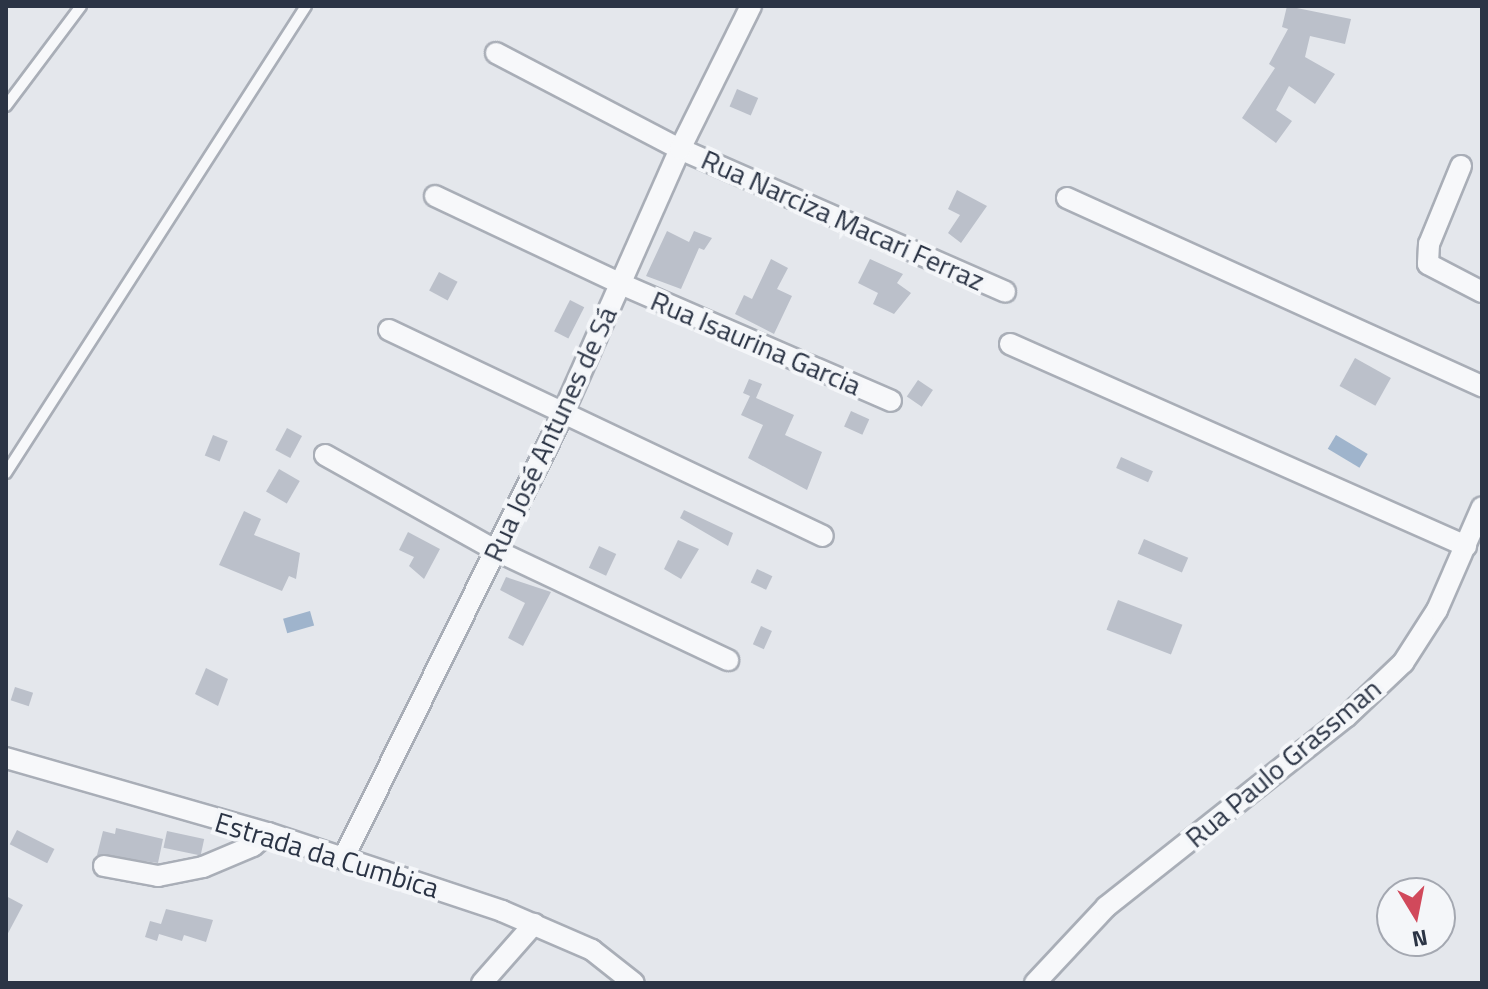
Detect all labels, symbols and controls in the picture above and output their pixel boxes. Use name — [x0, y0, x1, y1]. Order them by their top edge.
street label: Rua Narciza Macari Ferraz — [696, 142, 990, 298]
street label: Rua Isaurina Garcia — [646, 284, 866, 402]
street label: Rua José Antunes de Sá — [476, 301, 624, 567]
street label: Rua Paulo Grassman — [1179, 672, 1387, 854]
street label: Estrada da Cumbica — [211, 805, 443, 905]
north arrow — [1376, 877, 1456, 957]
text: N — [1409, 921, 1430, 957]

